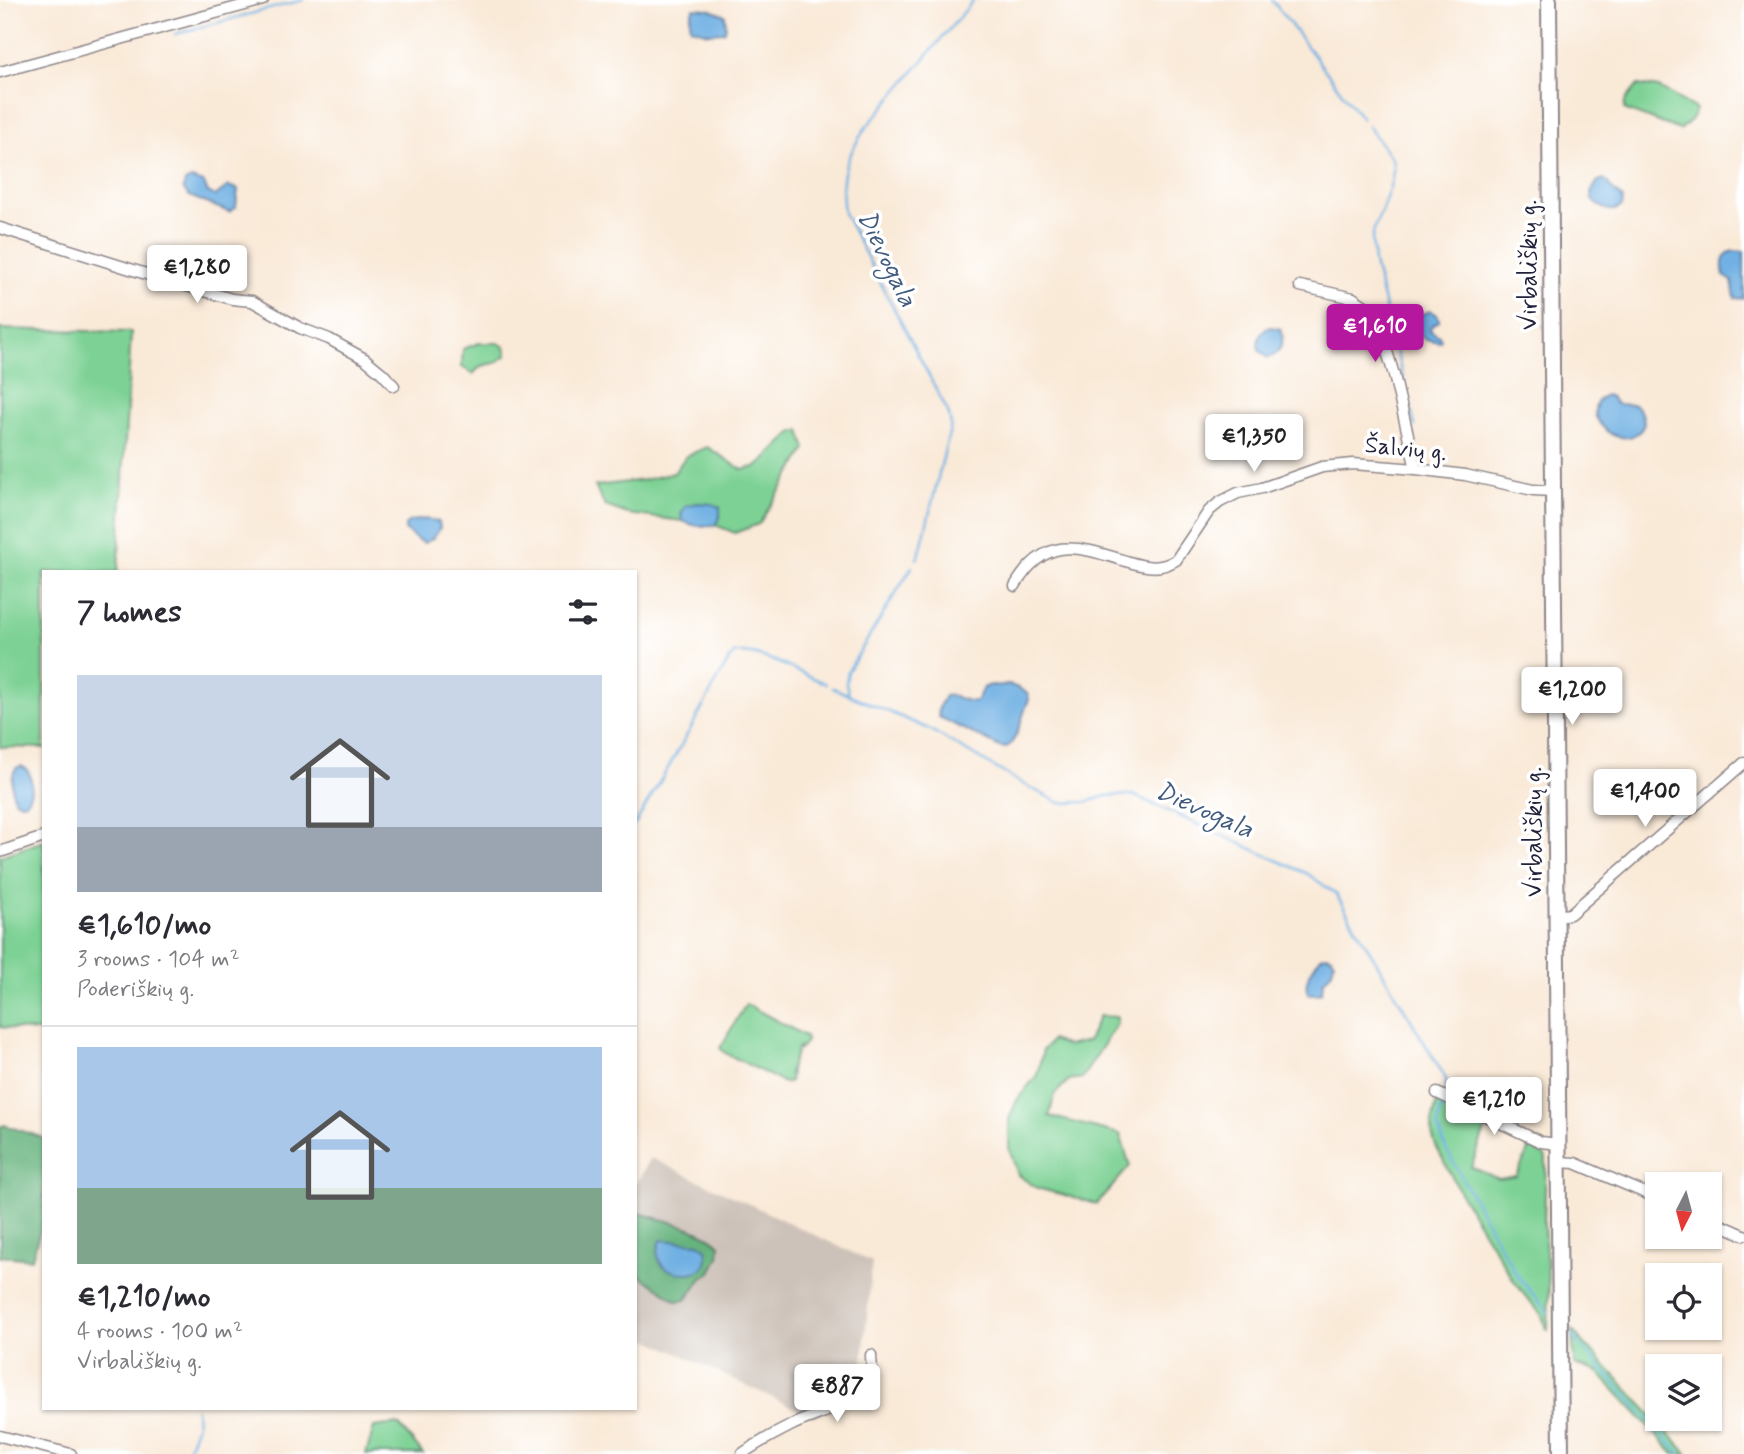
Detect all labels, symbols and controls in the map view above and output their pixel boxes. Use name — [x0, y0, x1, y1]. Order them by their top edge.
street label: Virbališkių g. — [1514, 200, 1545, 330]
water label: Dievogala — [846, 205, 924, 314]
pin: €1,280 — [140, 246, 254, 305]
text: €1,280 — [163, 253, 231, 283]
pin: €1,610 — [1318, 304, 1432, 364]
text: €1,610 — [1343, 312, 1407, 342]
pin: €1,350 — [1197, 414, 1311, 474]
text: €1,350 — [1221, 422, 1287, 452]
street label: Šalvių g. — [1363, 430, 1448, 469]
text: 7 homes — [77, 593, 182, 632]
icon: filters — [564, 593, 602, 631]
pin: €1,200 — [1515, 668, 1629, 727]
text: €1,200 — [1537, 675, 1607, 705]
icon: home — [277, 720, 403, 846]
street label: Virbališkių g. — [1519, 767, 1550, 897]
pin: €1,400 — [1588, 770, 1702, 829]
water label: Dievogala — [1149, 774, 1259, 849]
text: €1,400 — [1609, 777, 1681, 807]
text: €1,610/mo — [77, 906, 211, 945]
text: 3 rooms · 104 m² — [77, 945, 240, 975]
text: Poderiškių g. — [77, 975, 194, 1005]
pin: €1,210 — [1437, 1078, 1551, 1137]
text: €1,210 — [1462, 1085, 1526, 1115]
icon: home — [277, 1092, 403, 1218]
north arrow — [1645, 1172, 1722, 1250]
map controls — [1645, 1172, 1722, 1431]
button: locate — [1645, 1263, 1722, 1340]
text: €1,210/mo — [77, 1278, 211, 1317]
text: 4 rooms · 100 m² — [77, 1317, 243, 1347]
text: Virbališkių g. — [77, 1347, 202, 1377]
button: layers — [1645, 1354, 1722, 1431]
pin: €887 — [796, 1364, 878, 1424]
text: €887 — [810, 1372, 864, 1402]

